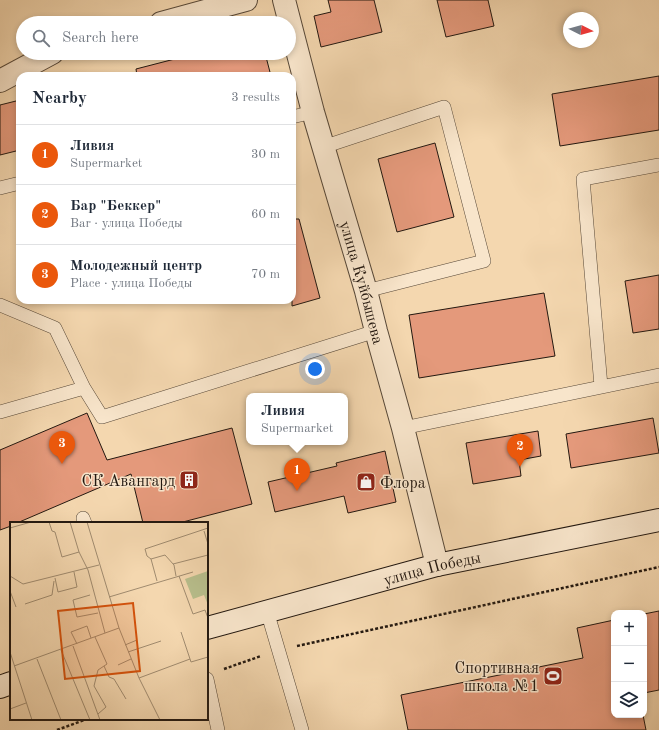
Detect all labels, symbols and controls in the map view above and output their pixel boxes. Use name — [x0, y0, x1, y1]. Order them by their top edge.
north arrow — [563, 12, 599, 48]
search box — [16, 16, 296, 60]
icon: search — [30, 27, 52, 49]
text: Search here — [62, 31, 139, 46]
text: Nearby — [32, 90, 87, 107]
text: 3 results — [231, 91, 280, 104]
text: Ливия — [70, 139, 114, 154]
text: 1 — [41, 148, 49, 161]
text: 30 m — [251, 148, 280, 161]
text: Supermarket — [70, 157, 142, 170]
text: Бар "Беккер" — [70, 199, 161, 214]
text: 2 — [41, 208, 49, 221]
text: 60 m — [251, 208, 280, 221]
text: Bar · улица Победы — [70, 217, 183, 230]
street label: улица Куйбышева — [336, 219, 385, 346]
text: Молодежный центр — [70, 259, 202, 274]
text: 3 — [41, 268, 49, 281]
text: 70 m — [251, 268, 280, 281]
text: Place · улица Победы — [70, 277, 192, 290]
your location — [305, 359, 325, 379]
popup — [246, 393, 348, 445]
text: Ливия — [261, 404, 305, 419]
text: Supermarket — [261, 422, 333, 435]
pin: 3 — [49, 431, 75, 464]
pin: 2 — [507, 434, 533, 467]
pin: 1 — [284, 458, 310, 491]
building icon: СК Авангард — [178, 469, 200, 491]
shop icon: Флора — [355, 471, 377, 493]
place label: СК Авангард — [82, 474, 175, 490]
place label: Флора — [380, 476, 426, 492]
inset map — [10, 522, 208, 720]
street label: улица Победы — [382, 550, 482, 589]
map controls — [611, 610, 647, 718]
button: + — [611, 610, 647, 646]
button: − — [611, 646, 647, 682]
place label: Спортивная школа №1 — [454, 661, 539, 695]
sports icon: Спортивная школа №1 — [542, 665, 564, 687]
button: layers — [611, 682, 647, 718]

